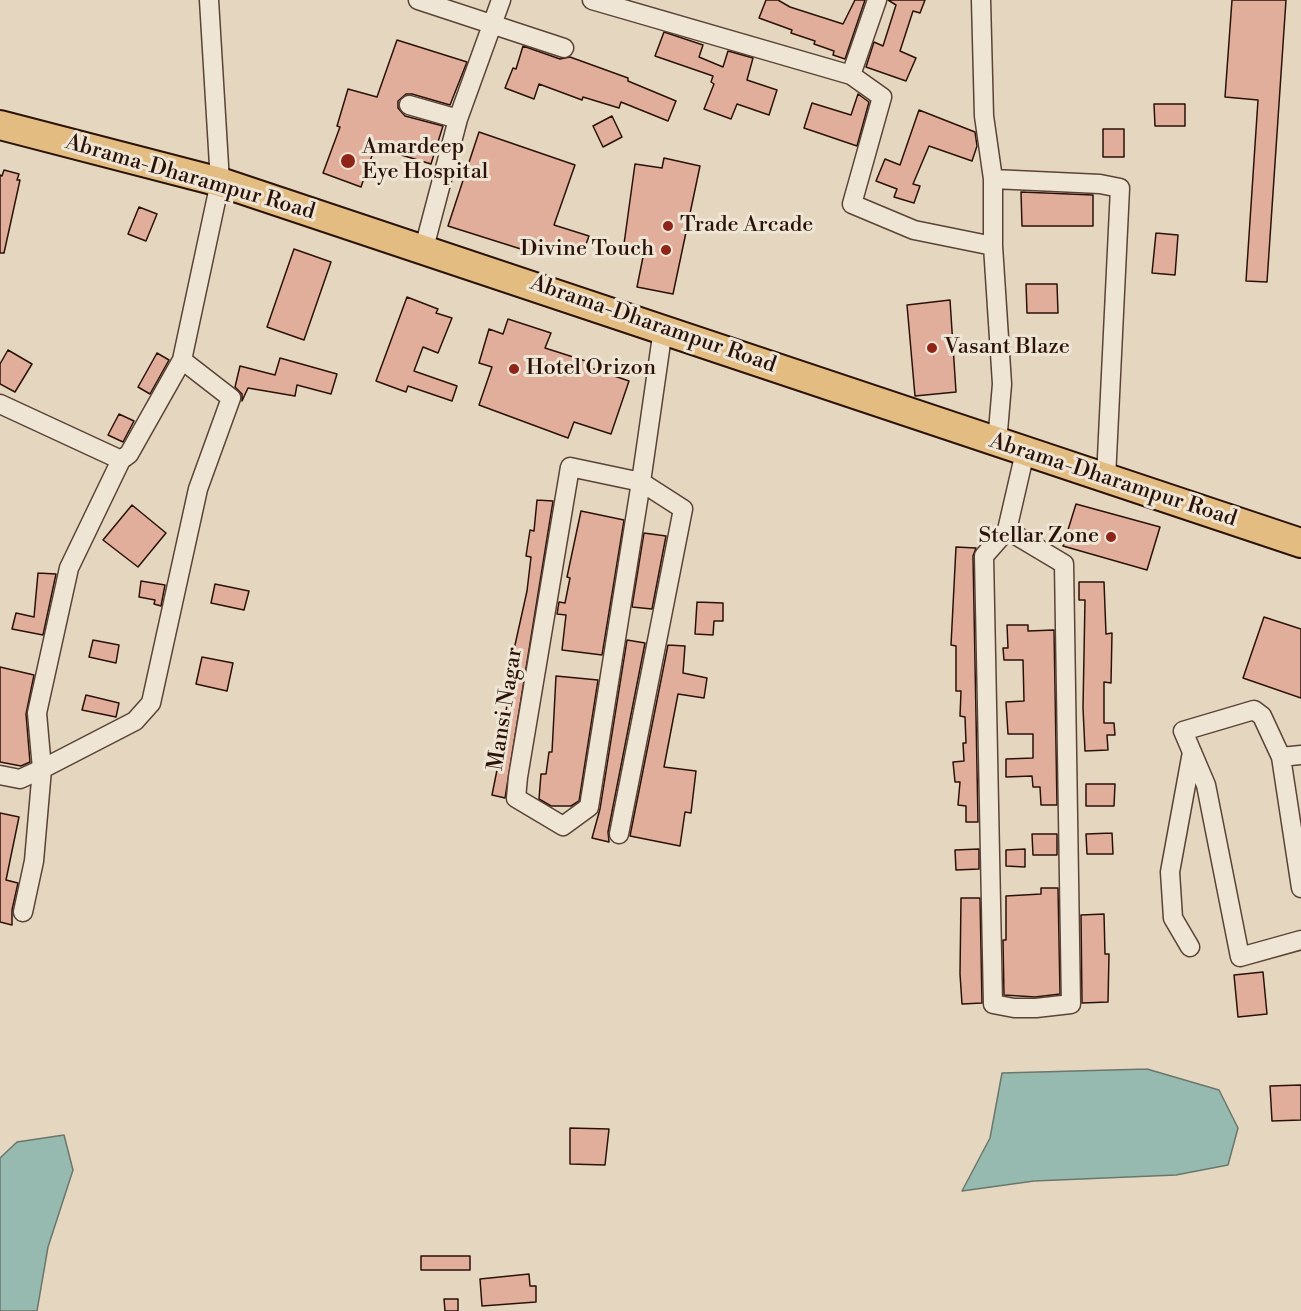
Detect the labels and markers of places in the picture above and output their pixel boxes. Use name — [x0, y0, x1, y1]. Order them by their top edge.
place label: Amardeep Eye Hospital — [362, 135, 488, 186]
marker: Amardeep Eye Hospital — [339, 152, 357, 170]
place label: Trade Arcade — [680, 213, 813, 239]
marker: Trade Arcade — [661, 219, 675, 233]
place label: Divine Touch — [520, 237, 654, 263]
marker: Divine Touch — [659, 243, 673, 257]
place label: Vasant Blaze — [944, 335, 1070, 361]
marker: Vasant Blaze — [925, 341, 939, 355]
place label: Hotel Orizon — [526, 356, 656, 382]
marker: Hotel Orizon — [507, 362, 521, 376]
place label: Stellar Zone — [979, 524, 1099, 550]
marker: Stellar Zone — [1104, 530, 1118, 544]

